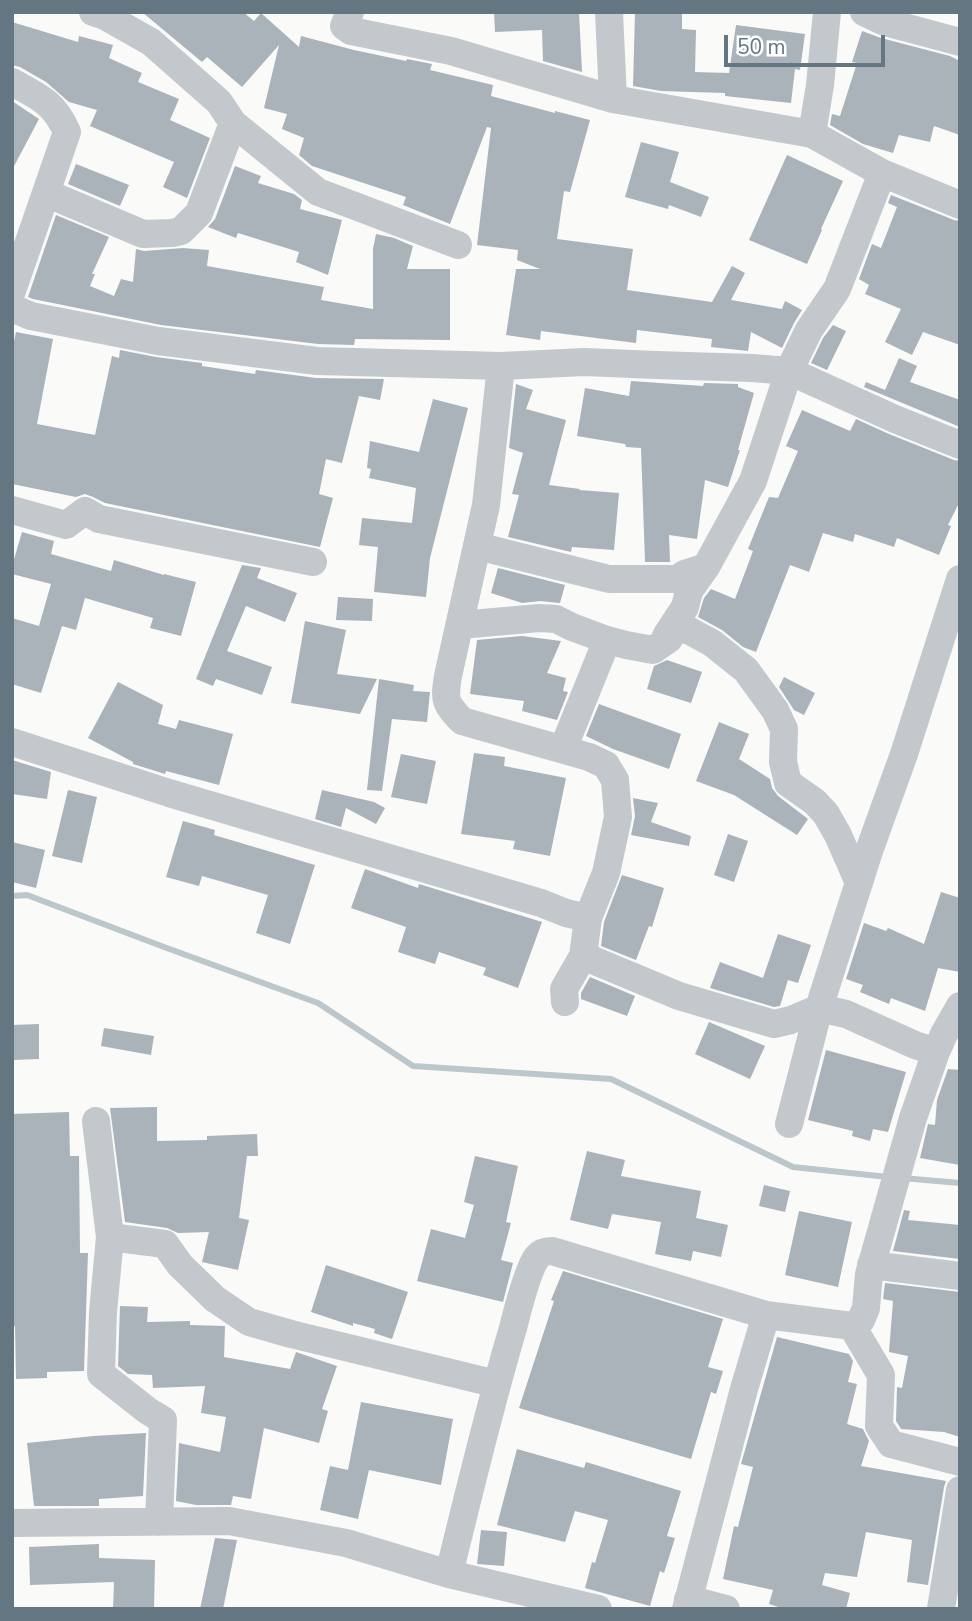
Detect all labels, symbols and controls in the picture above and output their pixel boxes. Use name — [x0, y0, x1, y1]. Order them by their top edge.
scale bar — [727, 21, 888, 65]
text: 50 m — [737, 33, 786, 61]

